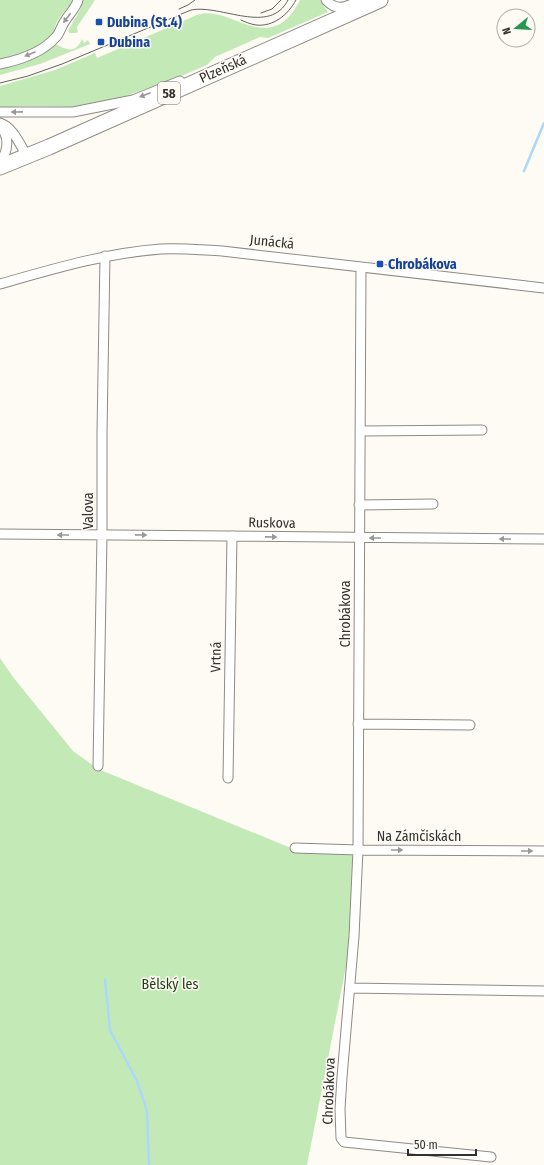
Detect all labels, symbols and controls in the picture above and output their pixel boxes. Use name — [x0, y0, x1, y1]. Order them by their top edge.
north arrow — [496, 8, 536, 48]
one-way arrow — [63, 13, 71, 23]
place label: Dubina (St.4) — [107, 14, 182, 31]
marker: Dubina (St.4) — [94, 17, 104, 27]
text: N — [500, 26, 514, 36]
place label: Dubina — [109, 34, 150, 51]
marker: Dubina — [96, 37, 106, 47]
street label: Plzeňská — [197, 51, 249, 87]
one-way arrow — [24, 52, 36, 58]
road number: 58 — [158, 82, 180, 104]
one-way arrow — [139, 92, 151, 98]
one-way arrow — [10, 109, 23, 115]
street label: Junácká — [249, 231, 295, 253]
place label: Chrobákova — [388, 256, 457, 273]
marker: Chrobákova — [375, 259, 385, 269]
street label: Valova — [80, 492, 97, 530]
street label: Ruskova — [248, 514, 296, 532]
one-way arrow — [56, 532, 69, 538]
one-way arrow — [135, 532, 148, 538]
one-way arrow — [265, 534, 278, 540]
one-way arrow — [368, 535, 381, 541]
one-way arrow — [498, 536, 511, 542]
street label: Chrobákova — [337, 580, 354, 648]
street label: Vrtná — [207, 641, 225, 672]
street label: Na Zámčiskách — [377, 828, 461, 845]
one-way arrow — [391, 847, 404, 853]
one-way arrow — [521, 848, 534, 854]
park label: Bělský les — [142, 976, 198, 993]
street label: Chrobákova — [319, 1057, 339, 1125]
scale bar — [408, 1131, 476, 1157]
text: 50 m — [414, 1138, 438, 1152]

